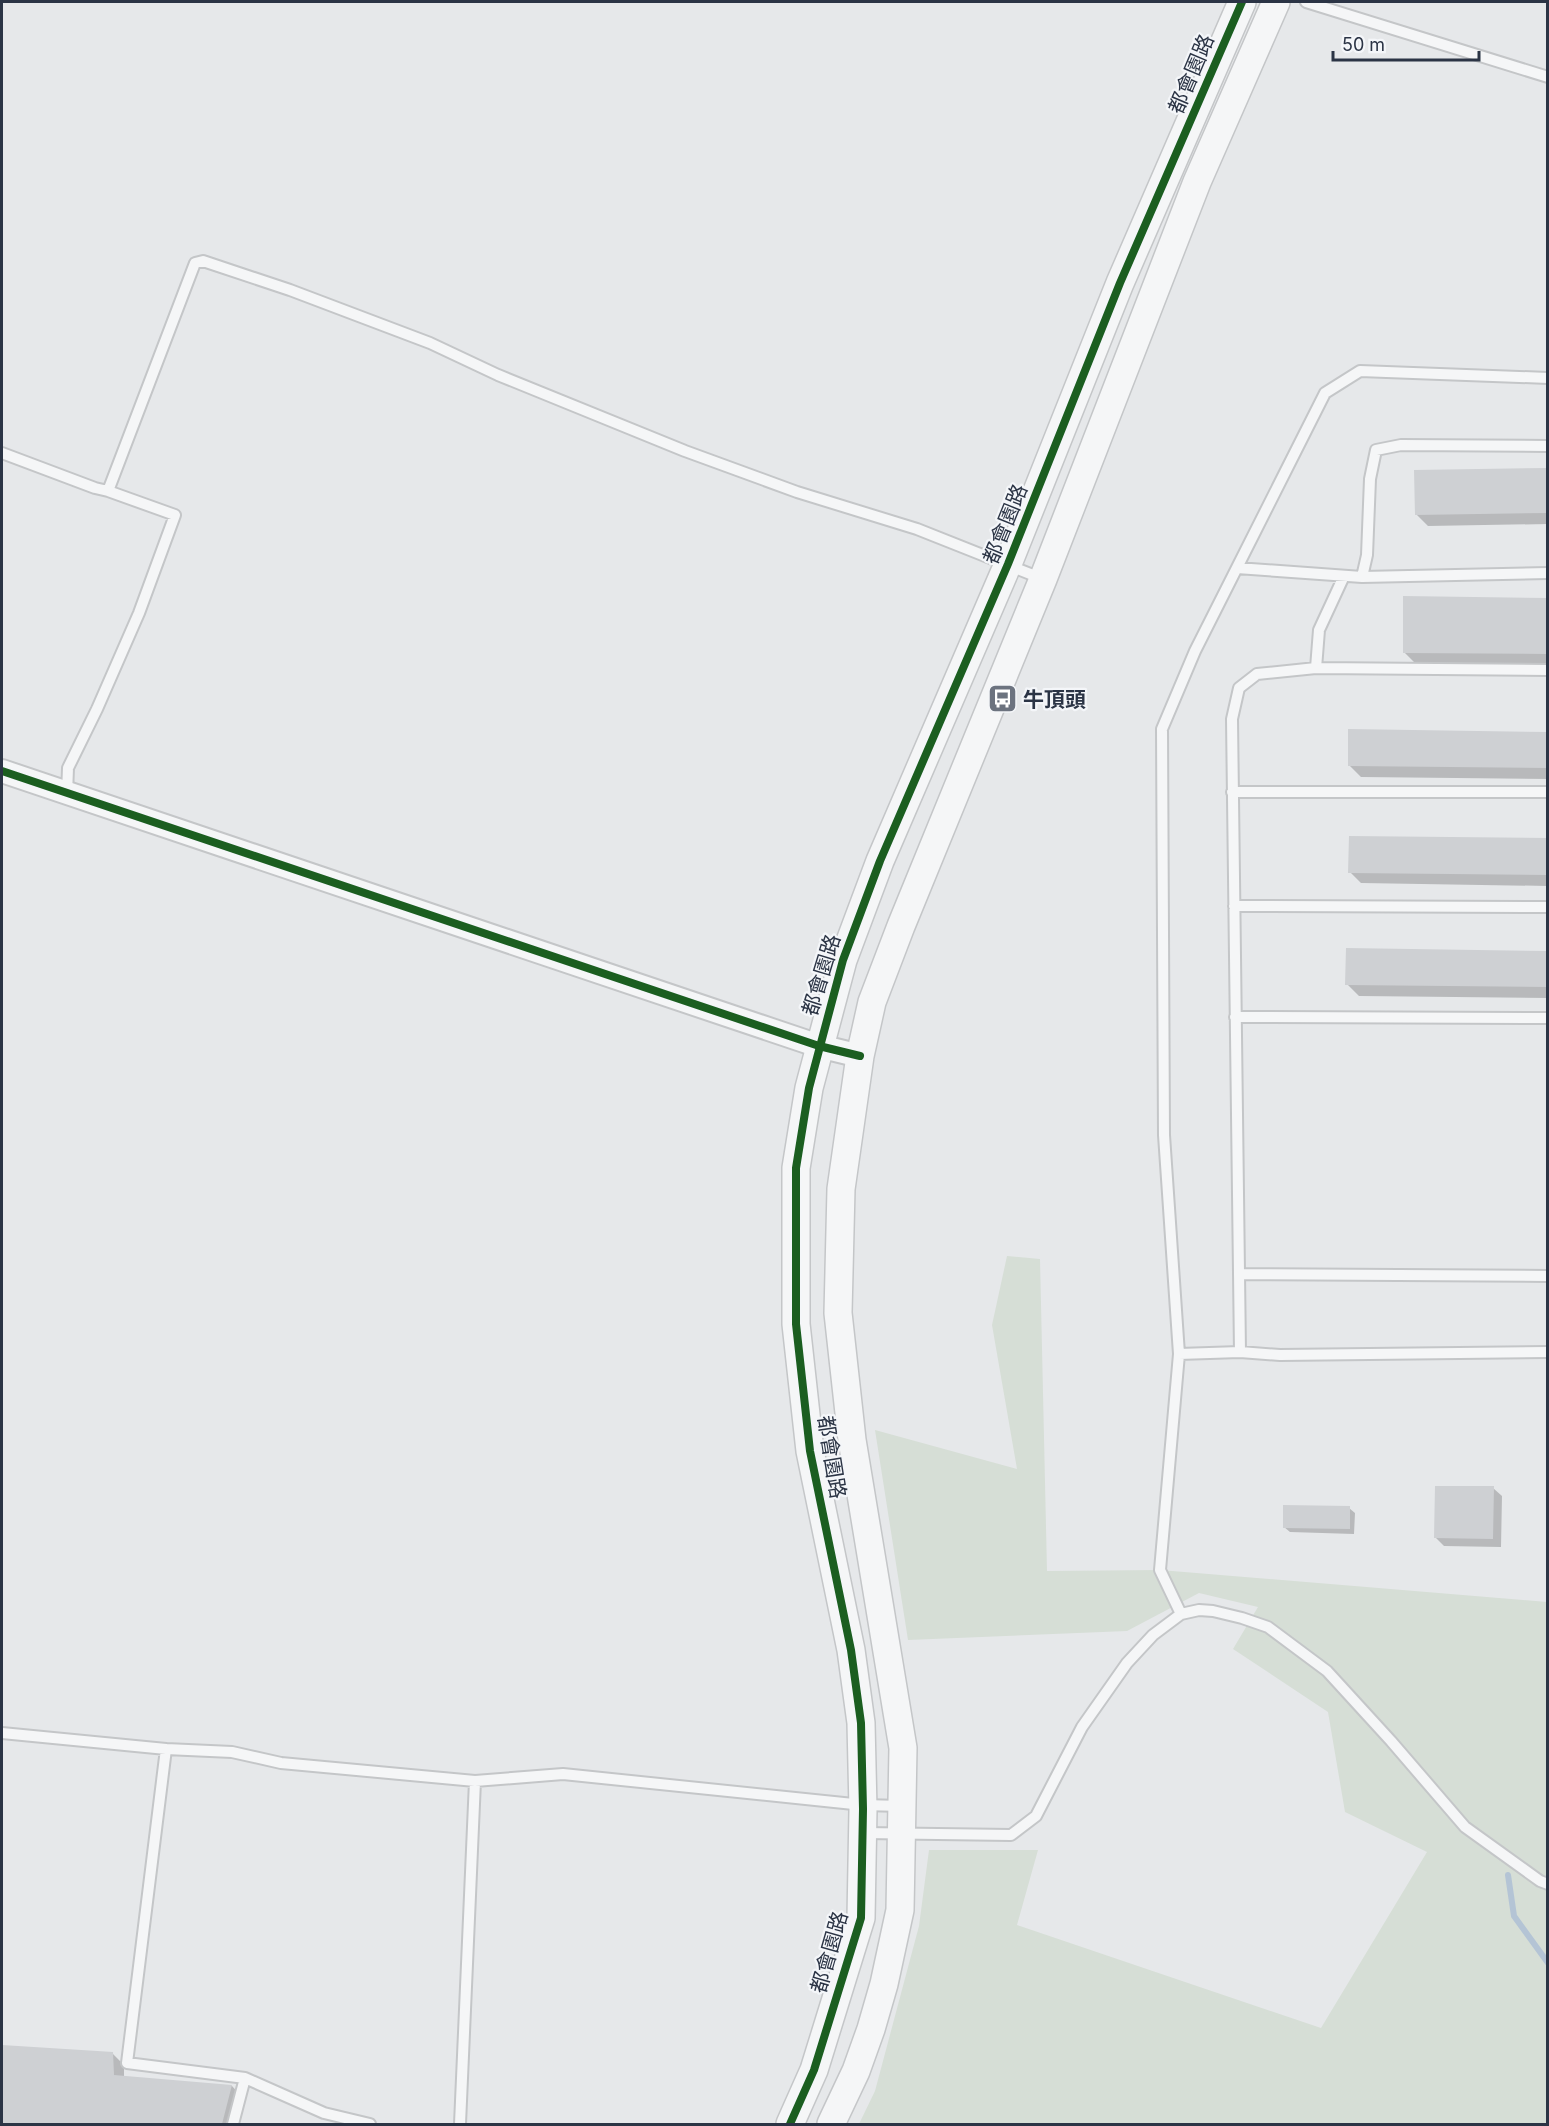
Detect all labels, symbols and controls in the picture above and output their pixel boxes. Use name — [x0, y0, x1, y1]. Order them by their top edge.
scale bar — [1333, 24, 1478, 62]
street label: 都會園路 — [1163, 30, 1219, 118]
text: 50 m — [1342, 34, 1385, 55]
street label: 都會園路 — [978, 480, 1032, 568]
bus stop icon: 牛頂頭 — [986, 683, 1018, 715]
place label: 牛頂頭 — [1023, 687, 1086, 712]
street label: 都會園路 — [797, 931, 845, 1019]
street label: 都會園路 — [813, 1414, 851, 1500]
street label: 都會園路 — [805, 1908, 853, 1996]

